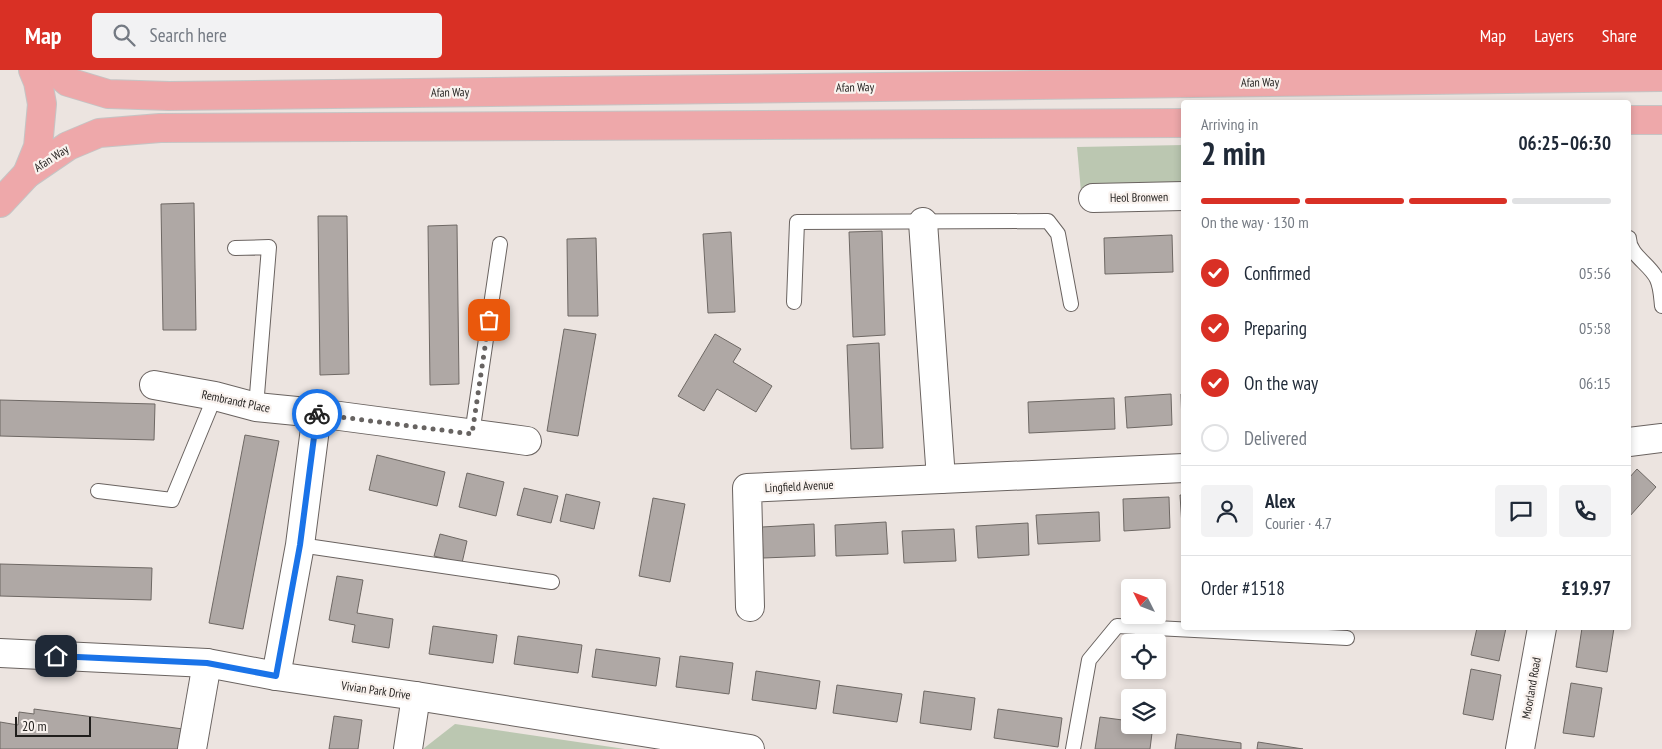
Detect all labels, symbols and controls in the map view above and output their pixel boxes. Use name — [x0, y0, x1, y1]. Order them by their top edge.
search box — [92, 13, 442, 58]
text: Map — [25, 20, 62, 51]
icon: search — [110, 21, 138, 49]
text: Search here — [150, 23, 227, 47]
text: Map — [1480, 24, 1506, 47]
text: Layers — [1534, 24, 1574, 47]
text: Share — [1602, 24, 1637, 47]
street label: Afan Way — [1241, 74, 1280, 90]
street label: Afan Way — [836, 79, 875, 95]
street label: Afan Way — [431, 84, 470, 100]
text: Arriving in — [1201, 114, 1258, 134]
text: 06:25–06:30 — [1518, 131, 1611, 155]
text: 2 min — [1201, 132, 1266, 174]
street label: Afan Way — [31, 141, 71, 175]
street label: Heol Bronwen — [1110, 189, 1168, 205]
text: On the way · 130 m — [1201, 212, 1309, 232]
icon: check — [1201, 259, 1229, 287]
text: Confirmed — [1244, 261, 1311, 285]
text: 05:56 — [1579, 263, 1611, 283]
pin — [468, 299, 510, 341]
icon: bag — [475, 306, 503, 334]
icon: check — [1201, 314, 1229, 342]
text: Preparing — [1244, 316, 1307, 340]
text: 05:58 — [1579, 318, 1611, 338]
icon: check — [1201, 369, 1229, 397]
text: On the way — [1244, 371, 1318, 395]
text: 06:15 — [1579, 373, 1611, 393]
street label: Rembrandt Place — [200, 386, 272, 416]
courier — [292, 389, 342, 439]
icon: bike — [303, 400, 331, 428]
text: Delivered — [1244, 426, 1307, 450]
street label: Lingfield Avenue — [764, 477, 834, 495]
button: person — [1201, 485, 1253, 537]
button: chat — [1495, 485, 1547, 537]
button: phone — [1559, 485, 1611, 537]
text: Alex — [1265, 489, 1295, 513]
text: Courier · 4.7 — [1265, 513, 1332, 533]
text: Order #1518 — [1201, 576, 1285, 600]
text: £19.97 — [1562, 576, 1611, 600]
north arrow — [1121, 579, 1166, 624]
map controls — [1121, 579, 1166, 734]
button: locate — [1121, 634, 1166, 679]
pin — [35, 635, 77, 677]
icon: home — [42, 642, 70, 670]
street label: Moorland Road — [1518, 656, 1544, 720]
street label: Vivian Park Drive — [339, 678, 412, 702]
button: layers — [1121, 689, 1166, 734]
scale bar — [15, 714, 91, 737]
text: 20 m — [22, 717, 47, 735]

